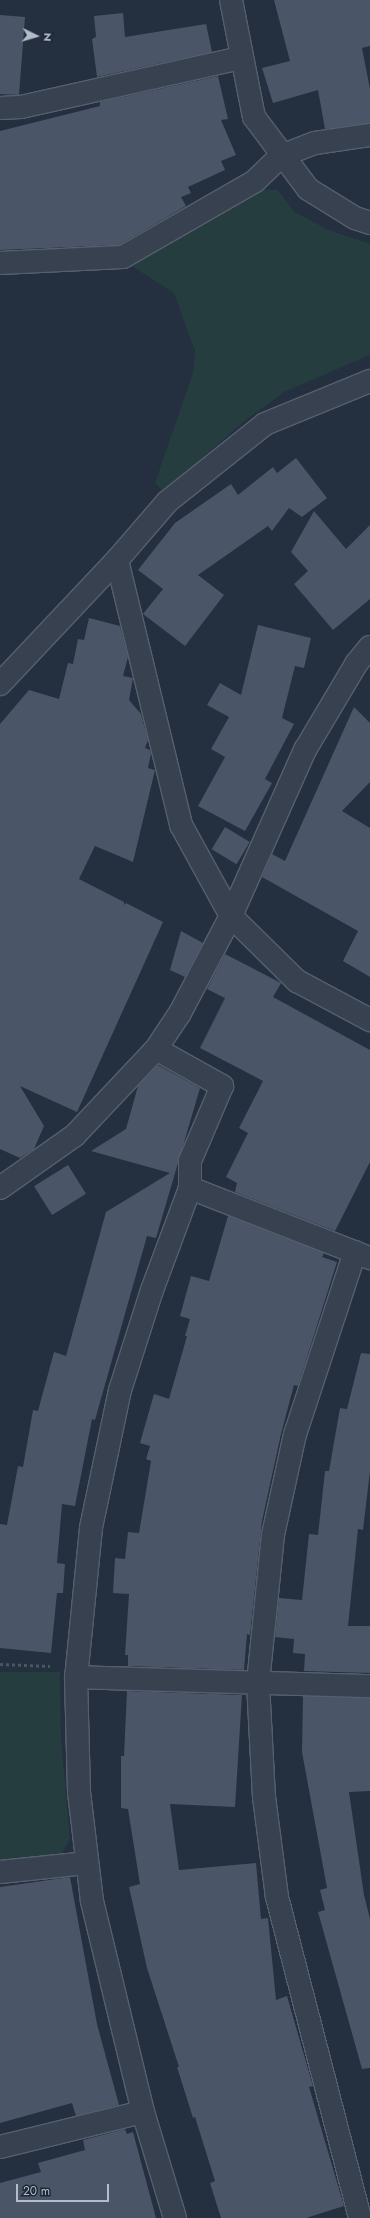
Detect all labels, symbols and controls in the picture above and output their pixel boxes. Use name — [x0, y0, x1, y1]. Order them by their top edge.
north arrow — [16, 16, 56, 56]
text: N — [40, 32, 56, 42]
scale bar — [18, 2176, 111, 2202]
text: 20 m — [23, 2182, 50, 2200]

